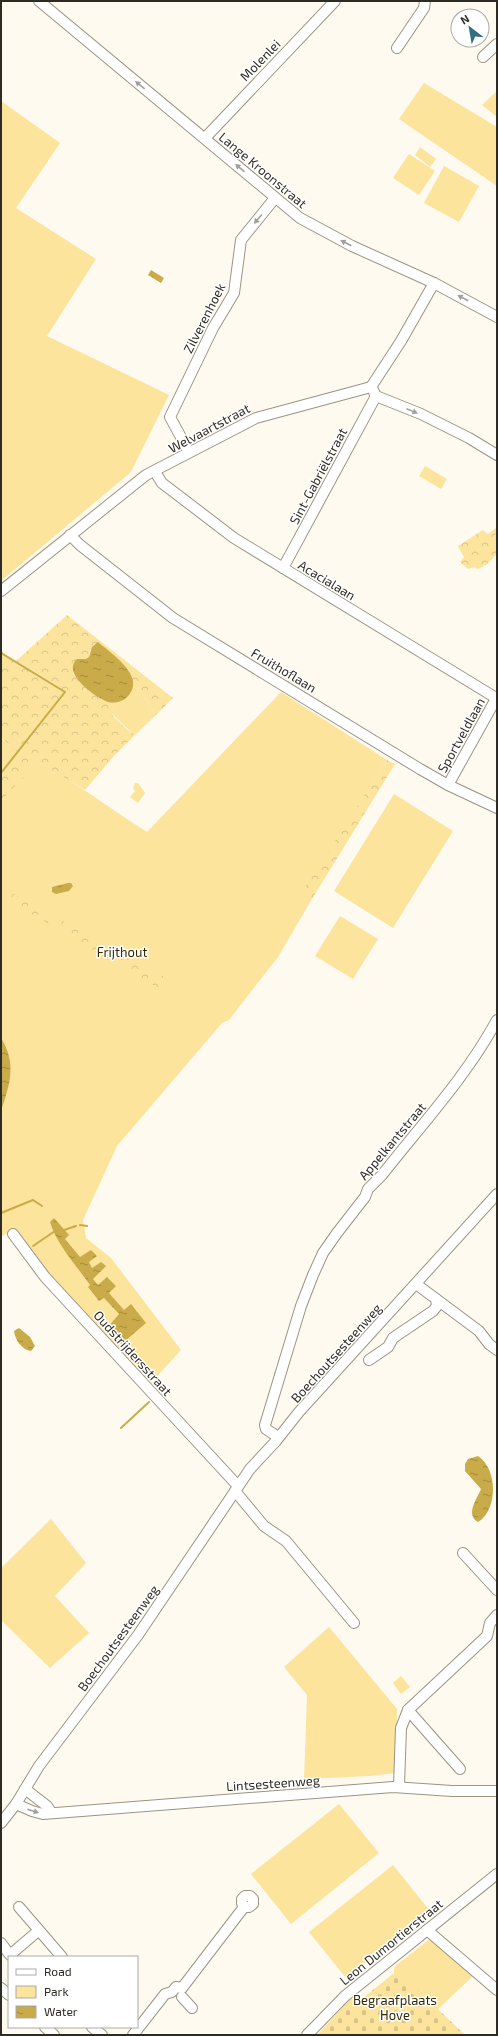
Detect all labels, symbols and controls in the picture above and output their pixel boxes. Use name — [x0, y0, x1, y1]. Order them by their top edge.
north arrow — [450, 8, 490, 48]
text: N — [458, 11, 471, 27]
street label: Molenlei — [236, 36, 284, 84]
one-way arrow — [135, 80, 146, 89]
street label: Lange Kroonstraat — [216, 129, 310, 211]
one-way arrow — [235, 164, 245, 173]
one-way arrow — [253, 213, 262, 224]
one-way arrow — [340, 239, 351, 246]
street label: Zilverenhoek — [180, 280, 229, 356]
one-way arrow — [457, 295, 469, 301]
street label: Welvaartstraat — [166, 400, 252, 456]
one-way arrow — [407, 408, 419, 414]
street label: Sint-Gabriëlstraat — [286, 425, 350, 527]
street label: Acacialaan — [295, 557, 359, 603]
street label: Fruithoflaan — [249, 644, 319, 696]
street label: Sportveldlaan — [434, 695, 488, 775]
park label: Frijthout — [97, 944, 147, 960]
street label: Appelkantstraat — [355, 1099, 429, 1183]
street label: Boechoutsesteenweg — [287, 1300, 385, 1406]
street label: Oudstrijdersstraat — [91, 1307, 175, 1399]
street label: Boechoutsesteenweg — [74, 1582, 162, 1694]
street label: Lintsesteenweg — [226, 1772, 320, 1794]
one-way arrow — [27, 1808, 39, 1814]
street label: Leon Dumortierstraat — [336, 1896, 446, 1988]
legend — [8, 1956, 138, 2028]
text: Road — [44, 1964, 72, 1978]
text: Park — [44, 1984, 69, 1998]
park label: Begraafplaats Hove — [353, 1992, 437, 2023]
text: Water — [44, 2004, 78, 2018]

